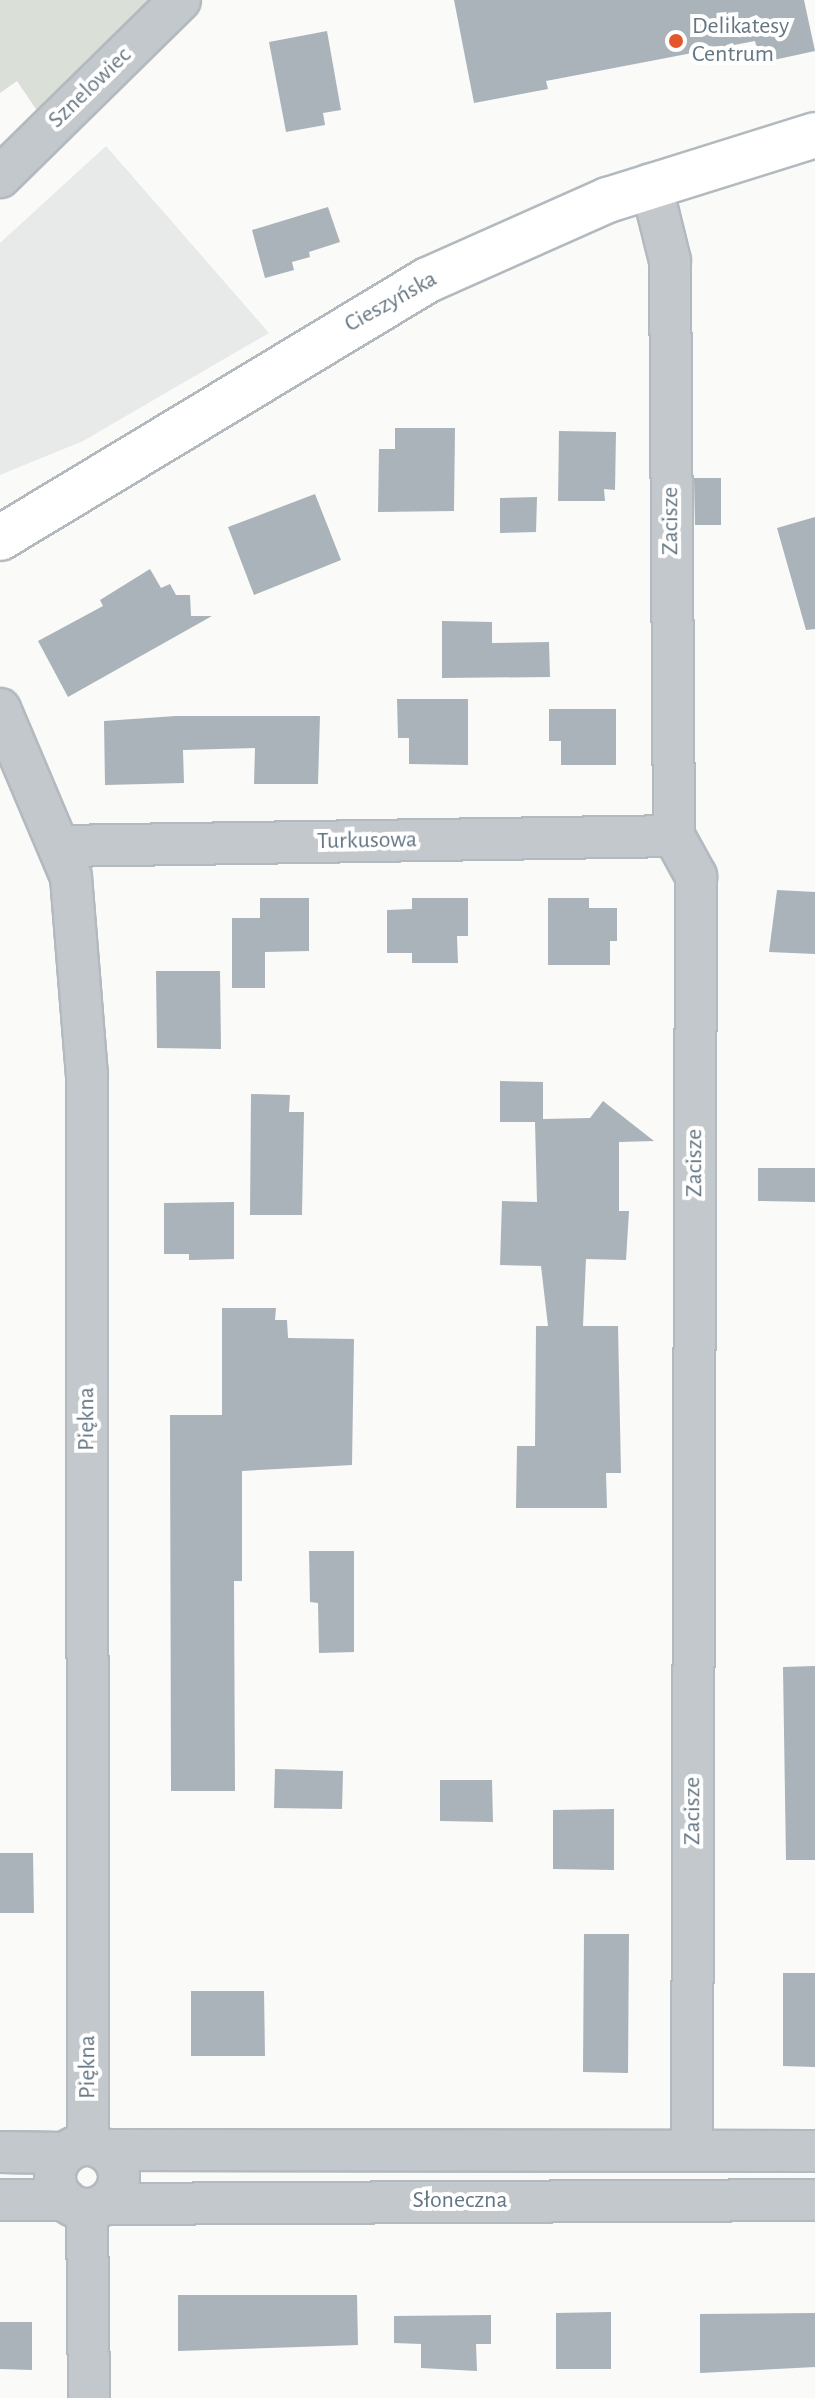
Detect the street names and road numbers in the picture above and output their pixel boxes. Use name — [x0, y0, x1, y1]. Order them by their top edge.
street label: Sznelowiec — [42, 41, 138, 135]
street label: Cieszyńska — [340, 265, 442, 339]
street label: Zacisze — [657, 487, 685, 555]
street label: Turkusowa — [317, 826, 417, 856]
street label: Zacisze — [681, 1129, 709, 1197]
street label: Piękna — [73, 1387, 101, 1451]
street label: Zacisze — [679, 1777, 707, 1845]
street label: Piękna — [74, 2035, 102, 2099]
street label: Słoneczna — [412, 2187, 508, 2215]

